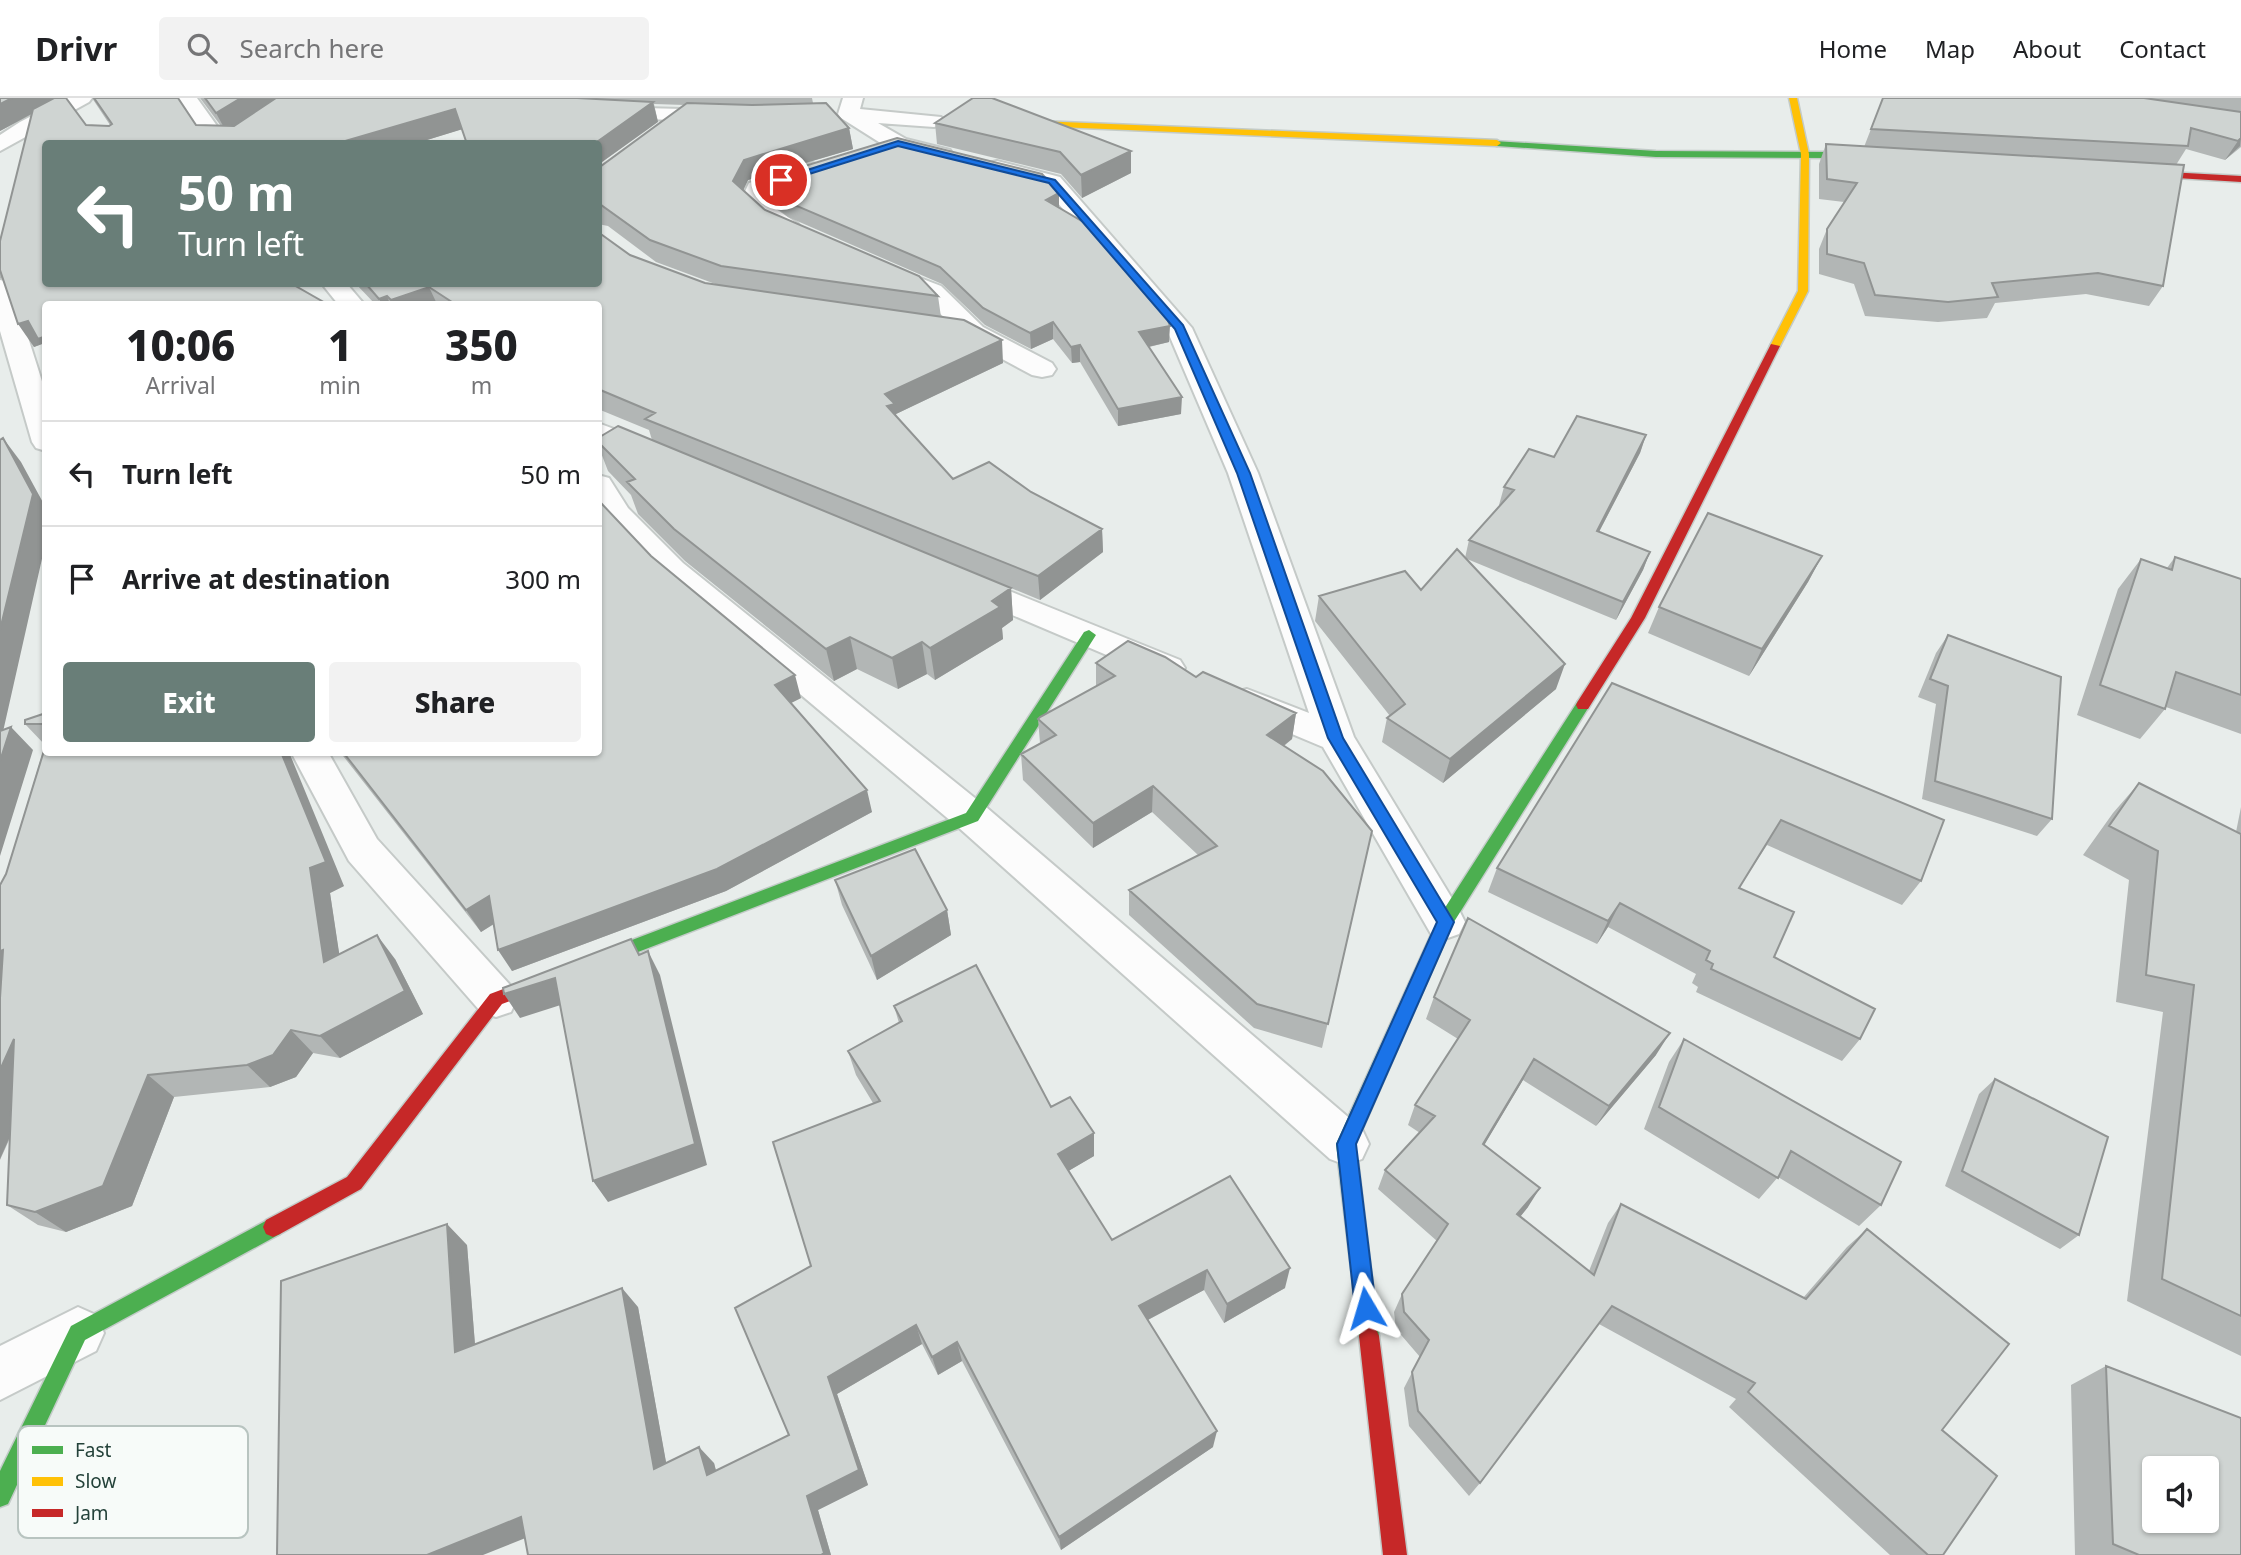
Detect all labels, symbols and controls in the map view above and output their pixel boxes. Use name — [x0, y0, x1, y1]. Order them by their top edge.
search box — [159, 17, 649, 80]
text: Drivr — [35, 26, 117, 71]
icon: search — [183, 29, 221, 67]
text: Search here — [239, 30, 384, 66]
text: Home — [1819, 32, 1887, 65]
text: Map — [1925, 32, 1975, 65]
text: About — [2013, 32, 2081, 65]
text: Contact — [2119, 32, 2206, 65]
pin — [751, 150, 811, 210]
text: 50 m — [178, 159, 295, 225]
icon: arrive — [762, 161, 800, 199]
icon: left — [63, 168, 154, 259]
text: Turn left — [178, 222, 304, 265]
text: 10:06 — [126, 316, 235, 373]
text: 1 — [328, 316, 352, 373]
text: 350 — [445, 316, 518, 373]
text: Arrival — [146, 369, 216, 401]
text: min — [319, 369, 361, 401]
text: m — [471, 369, 492, 401]
icon: left — [63, 455, 101, 493]
text: Turn left — [122, 456, 233, 492]
text: 50 m — [520, 456, 581, 492]
icon: arrive — [63, 560, 101, 598]
text: Arrive at destination — [122, 561, 391, 597]
text: 300 m — [505, 561, 581, 597]
button: Exit — [63, 662, 315, 742]
button: Share — [329, 662, 581, 742]
position arrow — [1329, 1271, 1403, 1345]
legend — [18, 1426, 248, 1538]
text: Fast — [75, 1437, 112, 1463]
map controls — [2142, 1456, 2219, 1533]
button: sound — [2142, 1456, 2219, 1533]
text: Slow — [75, 1468, 116, 1494]
text: Jam — [73, 1500, 109, 1526]

